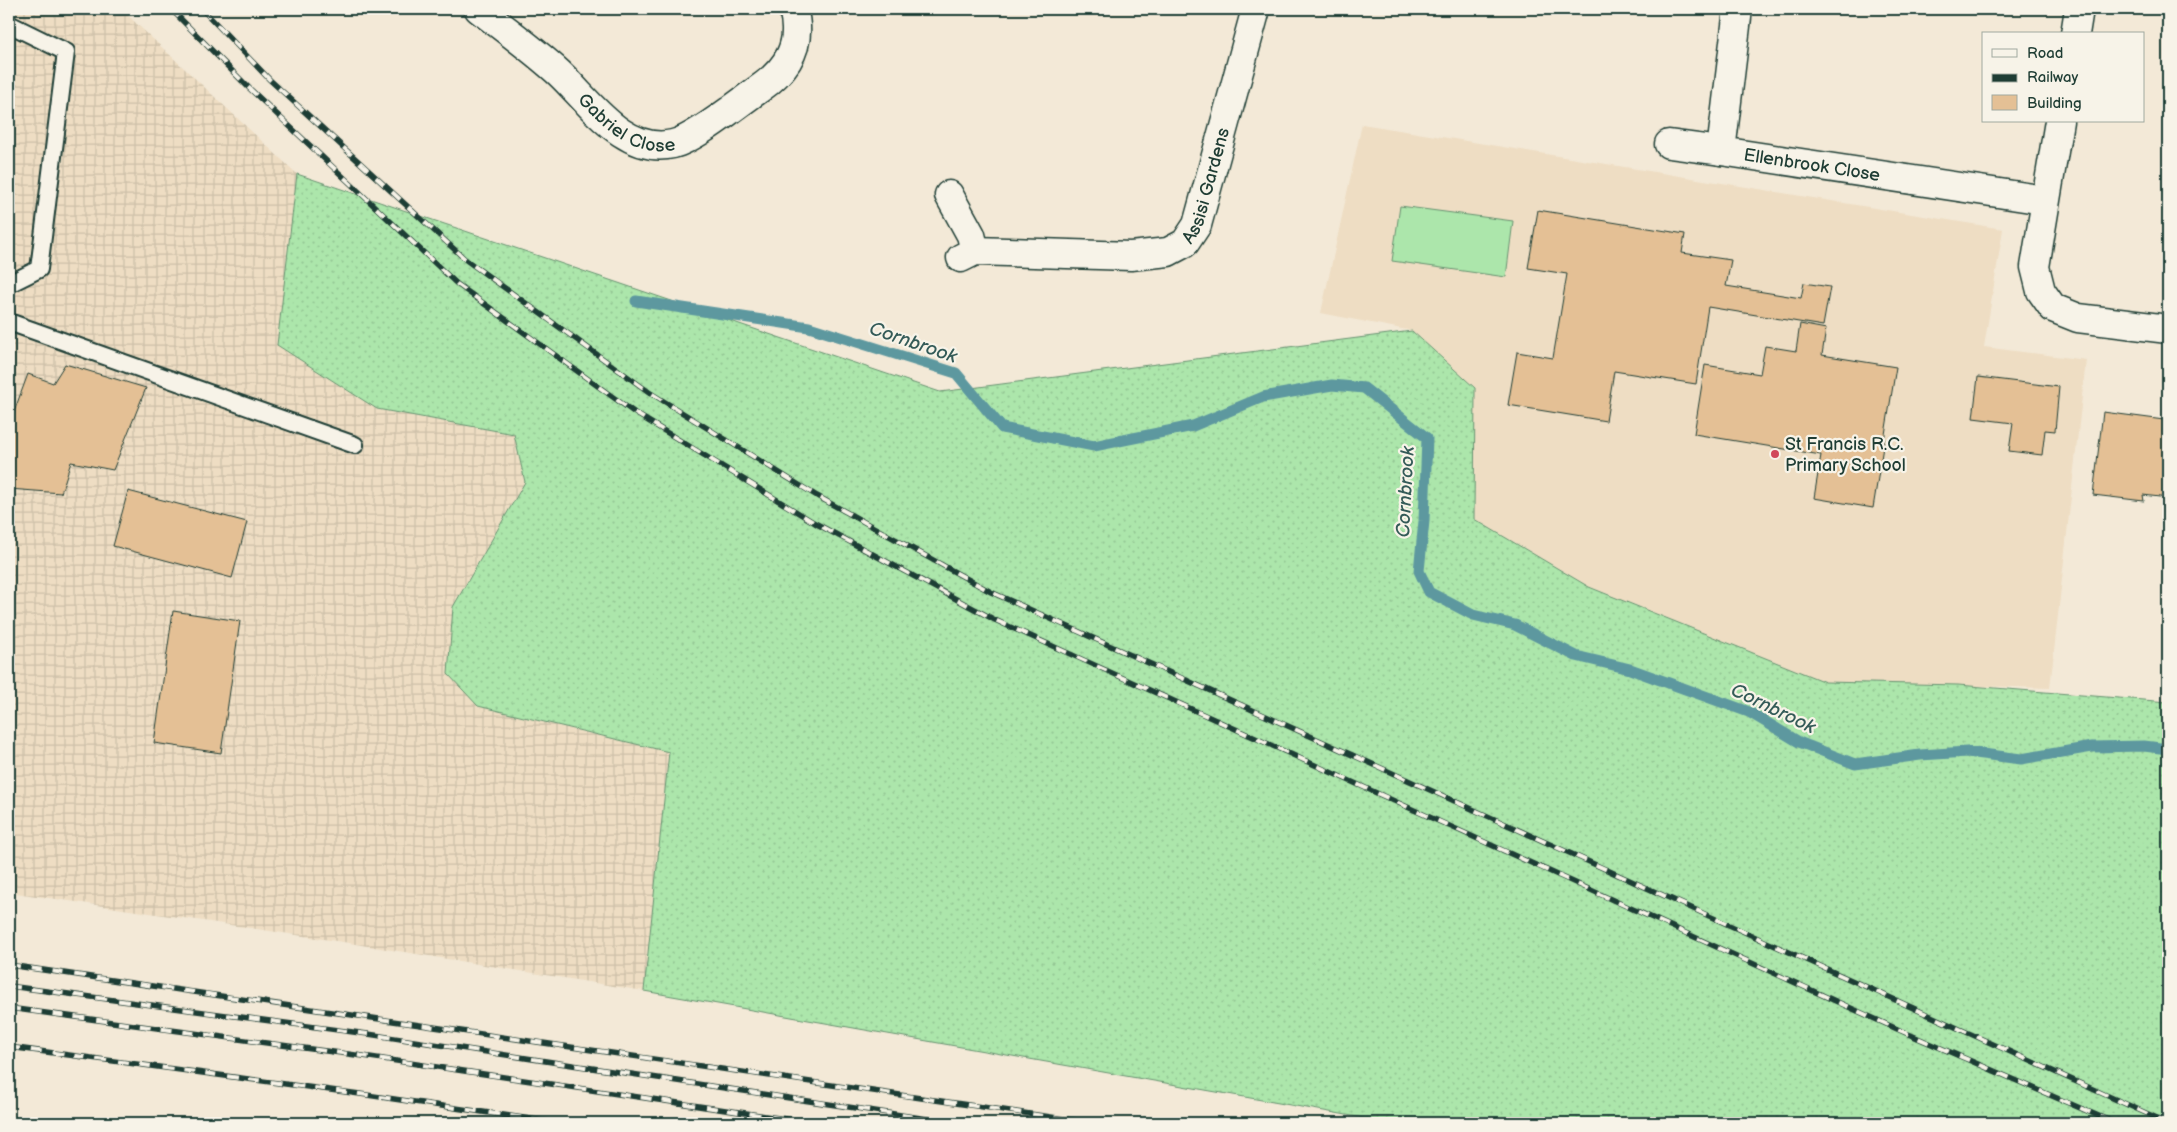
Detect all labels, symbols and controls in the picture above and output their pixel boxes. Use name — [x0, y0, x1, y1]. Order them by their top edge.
legend — [1982, 32, 2144, 122]
text: Road — [2027, 44, 2063, 63]
text: Railway — [2027, 68, 2078, 87]
street label: Gabriel Close — [574, 89, 677, 156]
text: Building — [2027, 94, 2082, 113]
street label: Assisi Gardens — [1177, 125, 1234, 247]
street label: Ellenbrook Close — [1742, 144, 1882, 185]
water label: Cornbrook — [866, 317, 961, 369]
place label: St Francis R.C. Primary School — [1785, 434, 1906, 476]
water label: Cornbrook — [1392, 445, 1420, 538]
marker: St Francis R.C. Primary School — [1769, 448, 1781, 460]
water label: Cornbrook — [1727, 679, 1820, 740]

